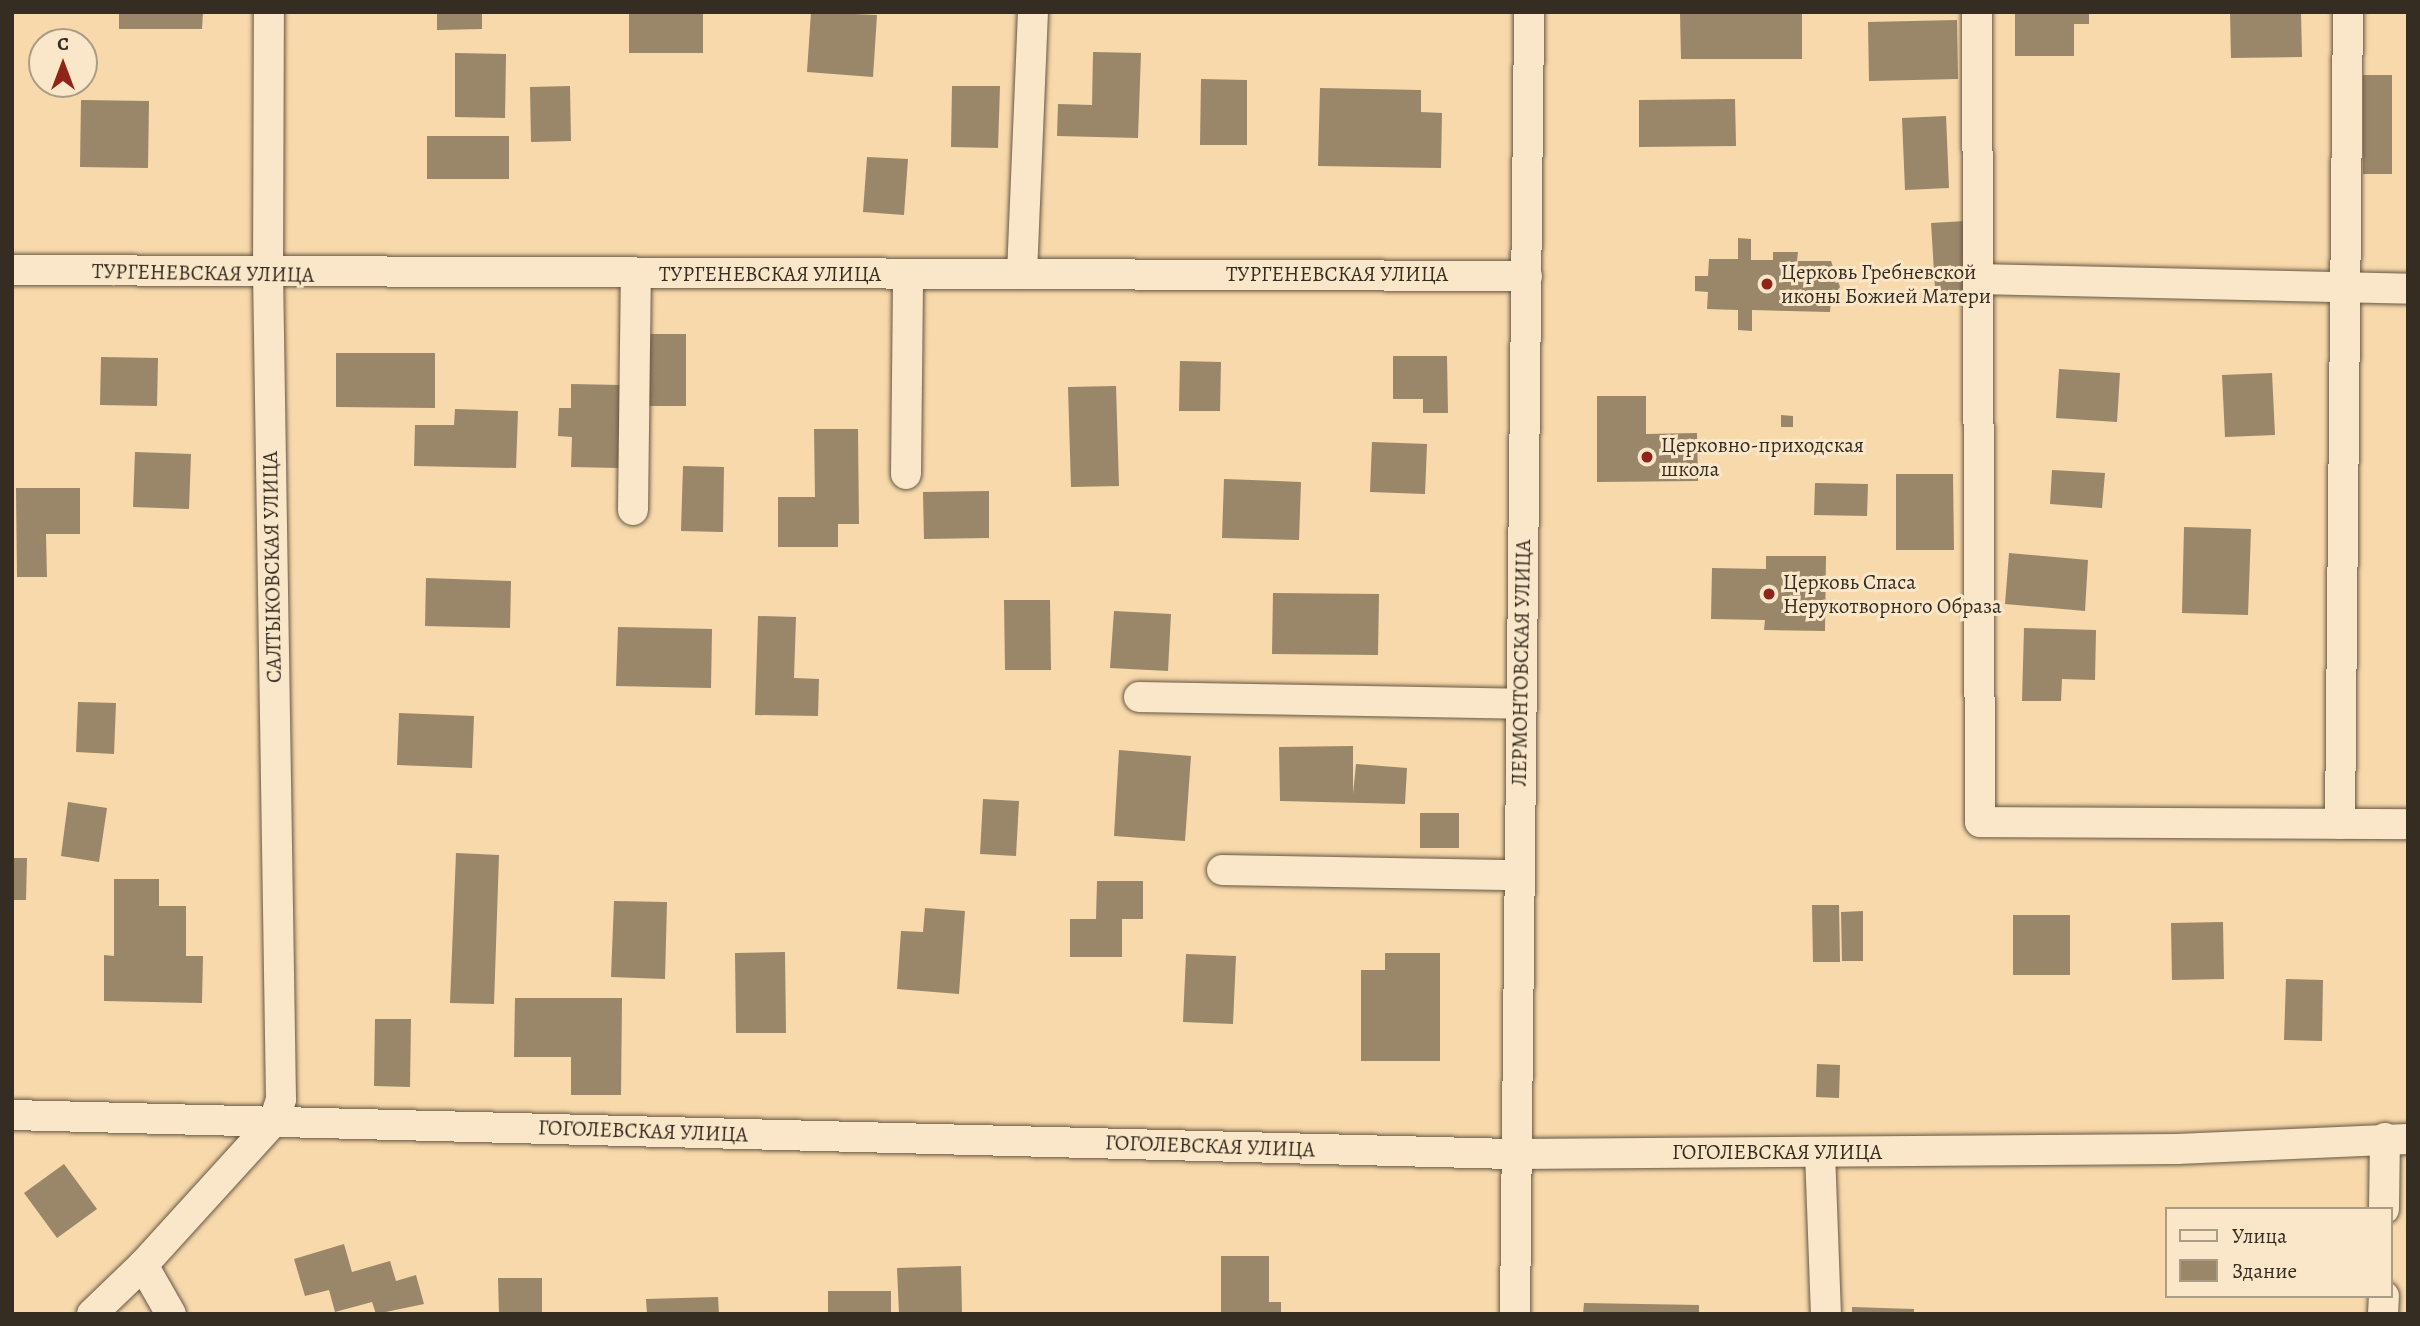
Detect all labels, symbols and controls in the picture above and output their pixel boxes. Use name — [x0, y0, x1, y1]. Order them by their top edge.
north arrow — [28, 28, 98, 98]
text: С — [57, 31, 69, 57]
street label: ТУРГЕНЕВСКАЯ УЛИЦА — [92, 258, 314, 288]
place label: Церковь Гребневской иконы Божией Матери — [1781, 259, 1991, 309]
street label: ТУРГЕНЕВСКАЯ УЛИЦА — [659, 261, 881, 287]
street label: ТУРГЕНЕВСКАЯ УЛИЦА — [1226, 261, 1448, 287]
marker: Церковь Гребневской иконы Божией Матери — [1759, 276, 1775, 292]
place label: Церковно-приходская школа — [1661, 432, 1864, 482]
marker: Церковно-приходская школа — [1639, 449, 1655, 465]
street label: САЛТЫКОВСКАЯ УЛИЦА — [257, 451, 287, 683]
street label: ЛЕРМОНТОВСКАЯ УЛИЦА — [1506, 539, 1536, 787]
place label: Церковь Спаса Нерукотворного Образа — [1783, 569, 2002, 619]
marker: Церковь Спаса Нерукотворного Образа — [1761, 586, 1777, 602]
street label: ГОГОЛЕВСКАЯ УЛИЦА — [538, 1115, 748, 1147]
street label: ГОГОЛЕВСКАЯ УЛИЦА — [1105, 1130, 1315, 1162]
street label: ГОГОЛЕВСКАЯ УЛИЦА — [1672, 1139, 1882, 1165]
legend — [2164, 1207, 2392, 1298]
text: Улица — [2232, 1222, 2287, 1250]
text: Здание — [2232, 1257, 2297, 1285]

